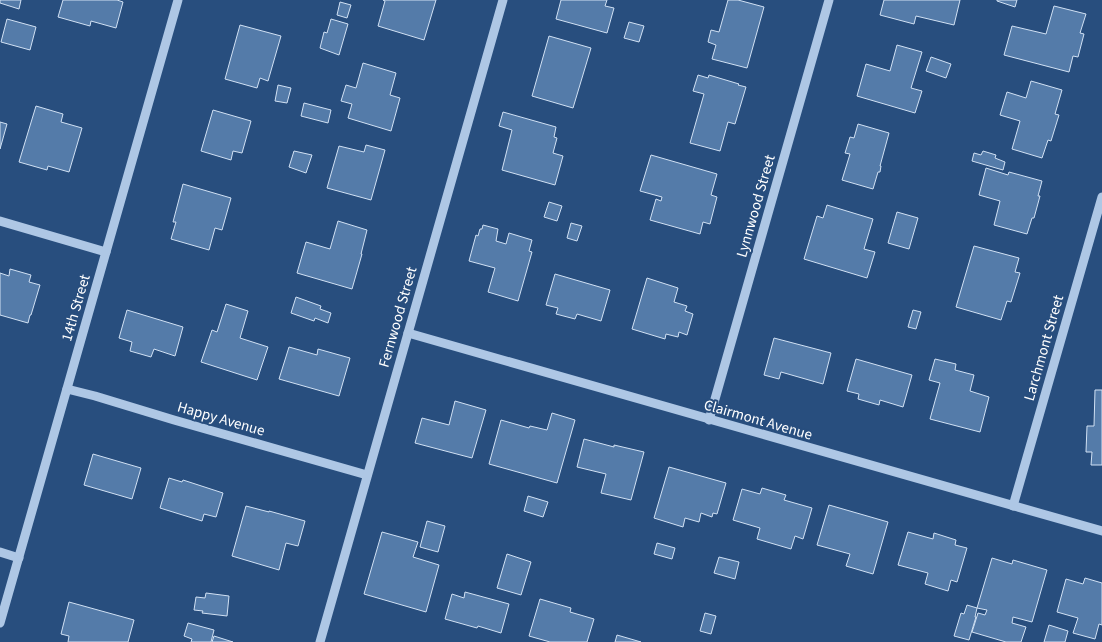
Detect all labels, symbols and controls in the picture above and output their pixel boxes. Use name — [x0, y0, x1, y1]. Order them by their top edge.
street label: Lynnwood Street — [731, 152, 781, 260]
street label: Fernwood Street — [374, 264, 422, 370]
street label: 14th Street — [56, 272, 96, 344]
street label: Larchmont Street — [1019, 293, 1069, 403]
street label: Clairmont Avenue — [701, 394, 815, 446]
street label: Happy Avenue — [175, 396, 267, 442]

